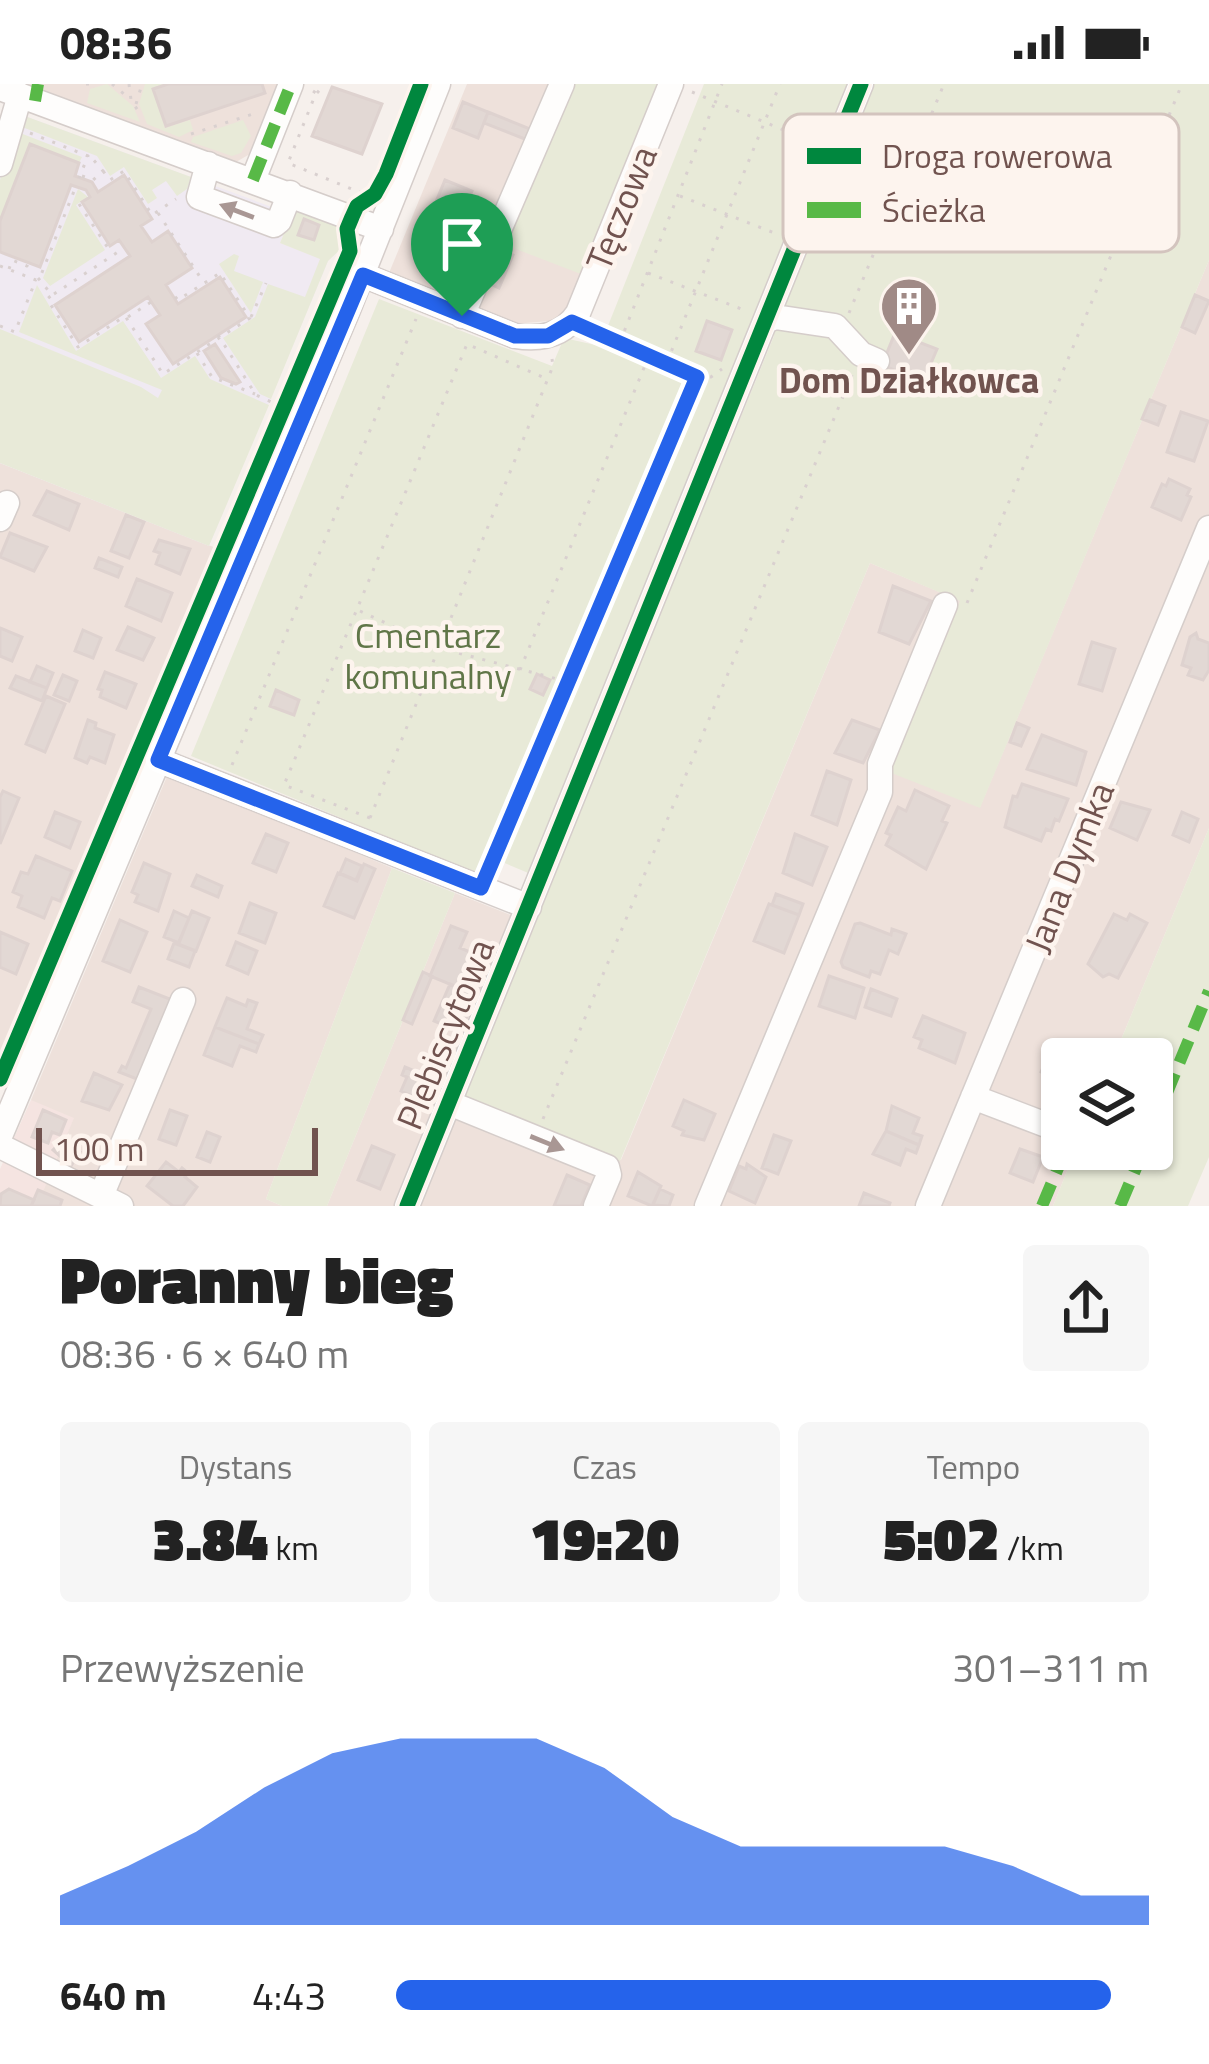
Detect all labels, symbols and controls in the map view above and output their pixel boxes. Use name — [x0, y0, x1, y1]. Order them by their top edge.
text: 08:36 — [60, 8, 172, 76]
legend — [783, 114, 1179, 252]
text: Droga rowerowa — [882, 131, 1112, 181]
street label: Tęczowa — [571, 137, 670, 278]
text: Ścieżka — [882, 185, 985, 235]
pin — [411, 193, 513, 316]
one-way arrow — [219, 201, 255, 220]
icon: arrive — [429, 211, 495, 277]
building icon: Dom Działkowca — [878, 275, 940, 357]
place label: Dom Działkowca — [779, 352, 1039, 407]
park label: Cmentarz komunalny — [344, 607, 512, 703]
street label: Jana Dymka — [1009, 773, 1128, 960]
street label: Plebiscytowa — [381, 930, 508, 1137]
map controls — [1041, 1038, 1173, 1170]
button: layers — [1041, 1038, 1173, 1170]
scale bar — [36, 1122, 318, 1175]
text: 100 m — [54, 1124, 144, 1174]
one-way arrow — [530, 1134, 566, 1153]
text: Poranny bieg — [60, 1228, 454, 1329]
button: share — [1023, 1245, 1149, 1371]
text: 08:36 · 6 × 640 m — [60, 1324, 349, 1383]
text: Dystans — [179, 1442, 292, 1492]
text: Czas — [572, 1442, 637, 1492]
text: Tempo — [927, 1442, 1020, 1492]
text: 3.84 — [152, 1492, 268, 1583]
text: 19:20 — [530, 1492, 679, 1583]
text: 5:02 — [883, 1492, 1000, 1583]
text: km — [268, 1523, 319, 1573]
text: /km — [1000, 1523, 1064, 1573]
text: Przewyższenie — [60, 1638, 305, 1697]
text: 301–311 m — [952, 1638, 1149, 1697]
text: 640 m — [60, 1966, 167, 2025]
text: 4:43 — [252, 1966, 326, 2025]

